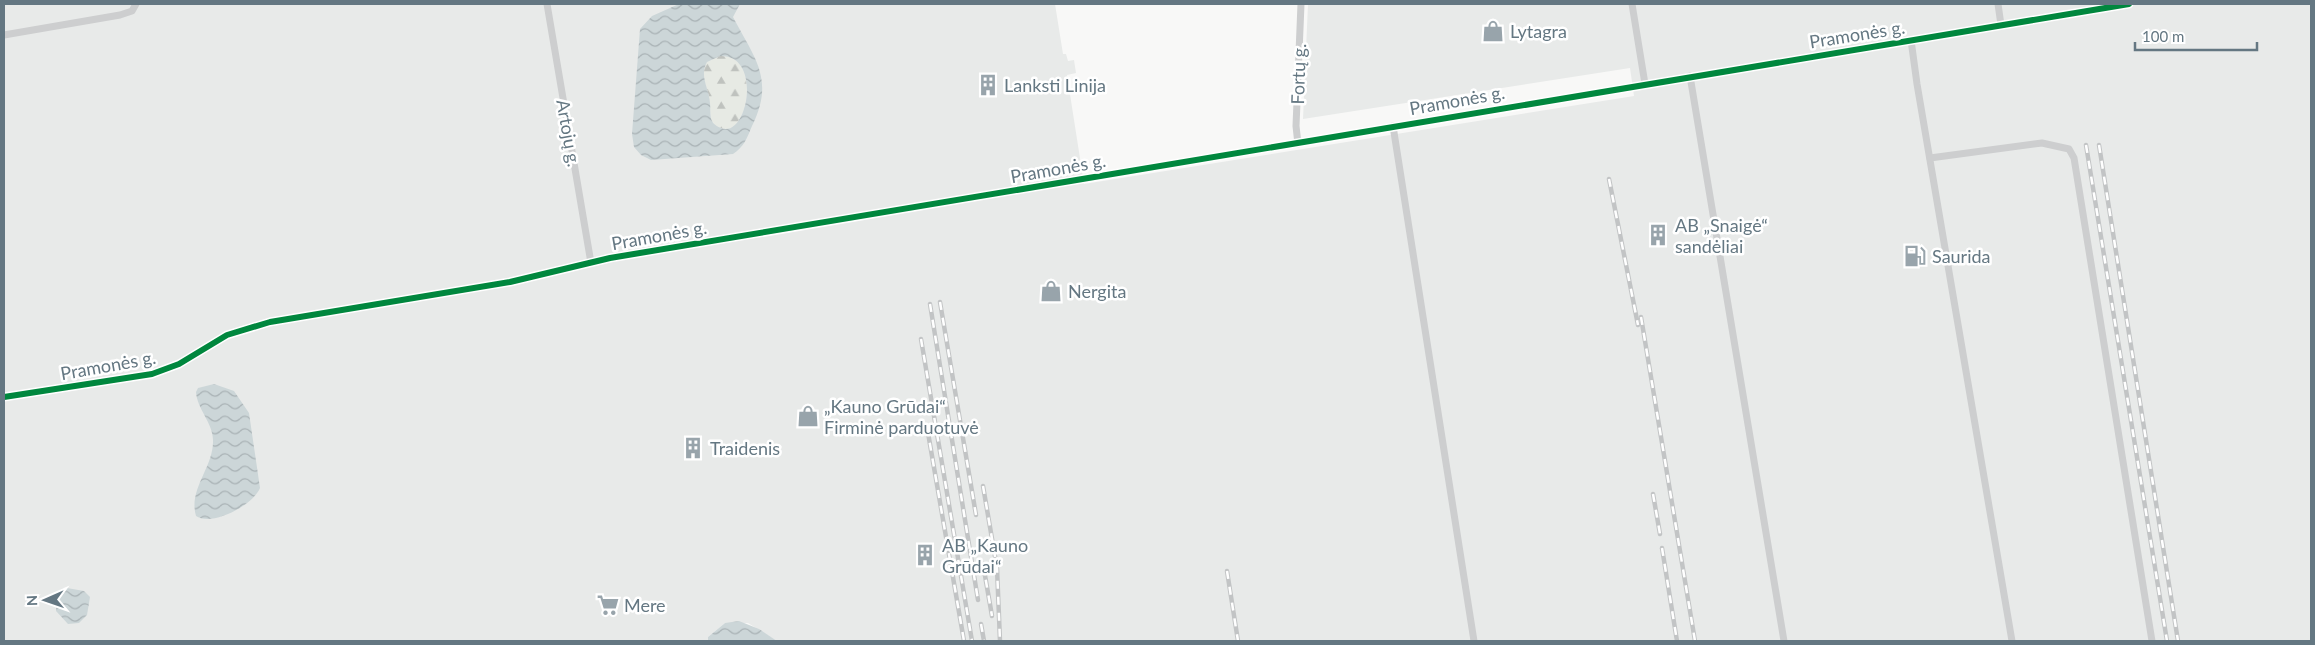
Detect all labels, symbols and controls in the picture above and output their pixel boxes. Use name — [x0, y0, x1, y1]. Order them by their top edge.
street label: Pramonės g. — [1808, 16, 1906, 52]
shop icon: Lytagra — [1480, 18, 1506, 44]
place label: Lytagra — [1510, 20, 1567, 42]
scale bar — [2135, 20, 2258, 52]
text: 100 m — [2142, 27, 2184, 45]
street label: Fortų g. — [1286, 43, 1310, 105]
building icon: Lanksti Linija — [975, 72, 1001, 98]
place label: Lanksti Linija — [1004, 74, 1106, 96]
street label: Pramonės g. — [1408, 81, 1506, 119]
street label: Artojų g. — [552, 98, 586, 168]
street label: Pramonės g. — [1009, 149, 1107, 187]
place label: AB „Snaigė“ sandėliai — [1675, 214, 1768, 257]
street label: Pramonės g. — [610, 216, 708, 254]
building icon: AB „Snaigė“ sandėliai — [1645, 222, 1671, 248]
fuel station icon: Saurida — [1902, 243, 1928, 269]
place label: Saurida — [1932, 245, 1991, 267]
shop icon: Nergita — [1038, 278, 1064, 304]
place label: Nergita — [1068, 280, 1126, 302]
street label: Pramonės g. — [59, 346, 157, 384]
place label: „Kauno Grūdai“ Firminė parduotuvė — [824, 395, 979, 438]
shop icon: „Kauno Grūdai“ Firminė parduotuvė — [795, 403, 821, 429]
building icon: Traidenis — [680, 435, 706, 461]
place label: Traidenis — [710, 437, 780, 459]
place label: AB „Kauno Grūdai“ — [942, 534, 1028, 577]
building icon: AB „Kauno Grūdai“ — [912, 542, 938, 568]
north arrow — [20, 575, 70, 625]
supermarket icon: Mere — [595, 592, 621, 618]
place label: Mere — [624, 594, 666, 616]
text: N — [23, 595, 40, 606]

